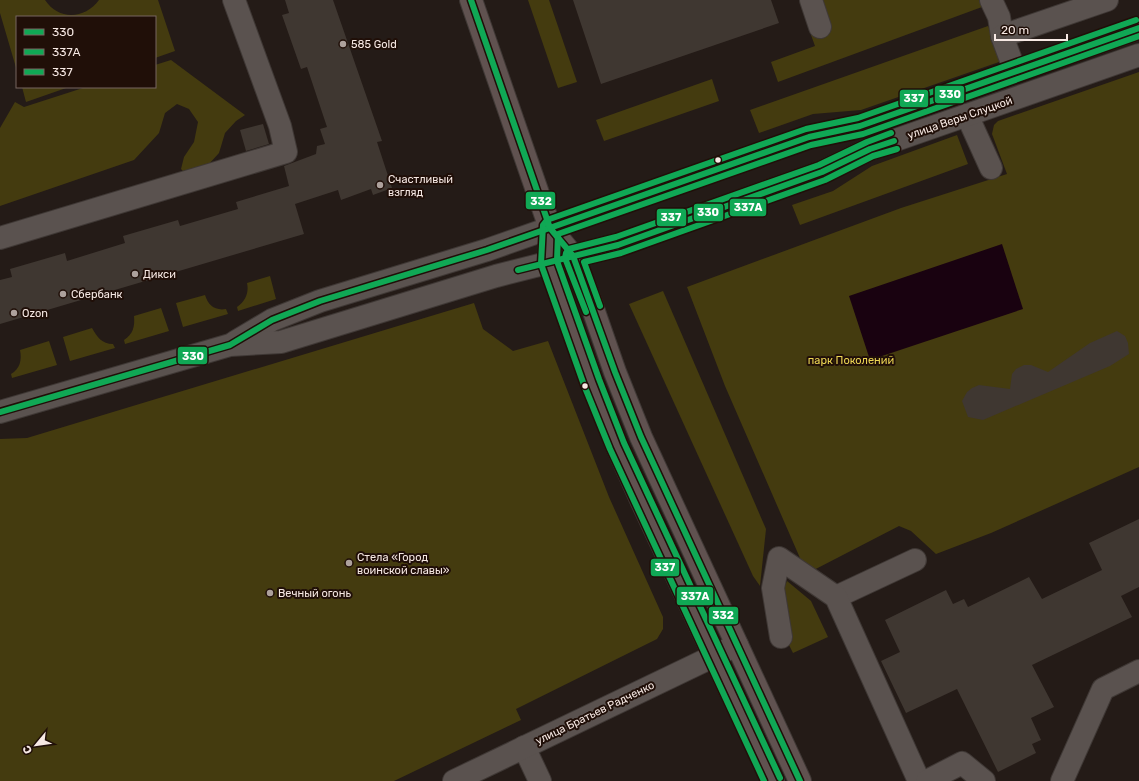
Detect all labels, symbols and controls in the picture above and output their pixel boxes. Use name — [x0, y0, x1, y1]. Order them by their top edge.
legend — [16, 16, 156, 88]
scale bar — [995, 16, 1067, 42]
text: 20 m — [1001, 23, 1029, 37]
text: 330 — [52, 25, 74, 39]
place label: 585 Gold — [351, 38, 397, 51]
marker: 585 Gold — [338, 39, 348, 49]
text: 337А — [52, 45, 81, 59]
text: 337 — [52, 65, 73, 79]
line badge: 330 — [934, 85, 965, 104]
text: 330 — [939, 88, 961, 101]
line badge: 337 — [899, 89, 929, 108]
text: 337 — [904, 92, 925, 105]
street label: улица Веры Слуцкой — [906, 94, 1014, 142]
unlabelled marker — [713, 155, 723, 165]
place label: Счастливый взгляд — [388, 173, 453, 199]
marker: Счастливый взгляд — [375, 180, 385, 190]
line badge: 332 — [525, 191, 556, 210]
text: 332 — [530, 195, 552, 208]
line badge: 337А — [729, 198, 767, 217]
text: 337А — [734, 201, 762, 214]
line badge: 330 — [693, 203, 724, 222]
text: 330 — [697, 206, 719, 219]
line badge: 337 — [656, 208, 687, 227]
text: 337 — [661, 211, 682, 224]
place label: Дикси — [143, 268, 176, 281]
marker: Дикси — [130, 269, 140, 279]
place label: Сбербанк — [71, 288, 123, 301]
marker: Сбербанк — [58, 289, 68, 299]
place label: Ozon — [22, 307, 48, 320]
marker: Ozon — [9, 308, 19, 318]
line badge: 330 — [177, 346, 208, 365]
text: 330 — [182, 350, 204, 363]
park label: парк Поколений — [808, 354, 894, 367]
unlabelled marker — [580, 381, 590, 391]
place label: Стела «Город воинской славы» — [357, 551, 450, 577]
marker: Стела «Город воинской славы» — [344, 558, 354, 568]
line badge: 337 — [650, 558, 680, 577]
text: 337 — [655, 561, 676, 574]
line badge: 337А — [676, 586, 714, 606]
place label: Вечный огонь — [278, 587, 351, 600]
marker: Вечный огонь — [265, 588, 275, 598]
text: 337А — [681, 590, 709, 603]
line badge: 332 — [708, 606, 739, 625]
text: 332 — [712, 609, 734, 622]
street label: улица Братьев Радченко — [533, 678, 657, 748]
north arrow — [16, 725, 56, 765]
text: С — [20, 743, 35, 756]

